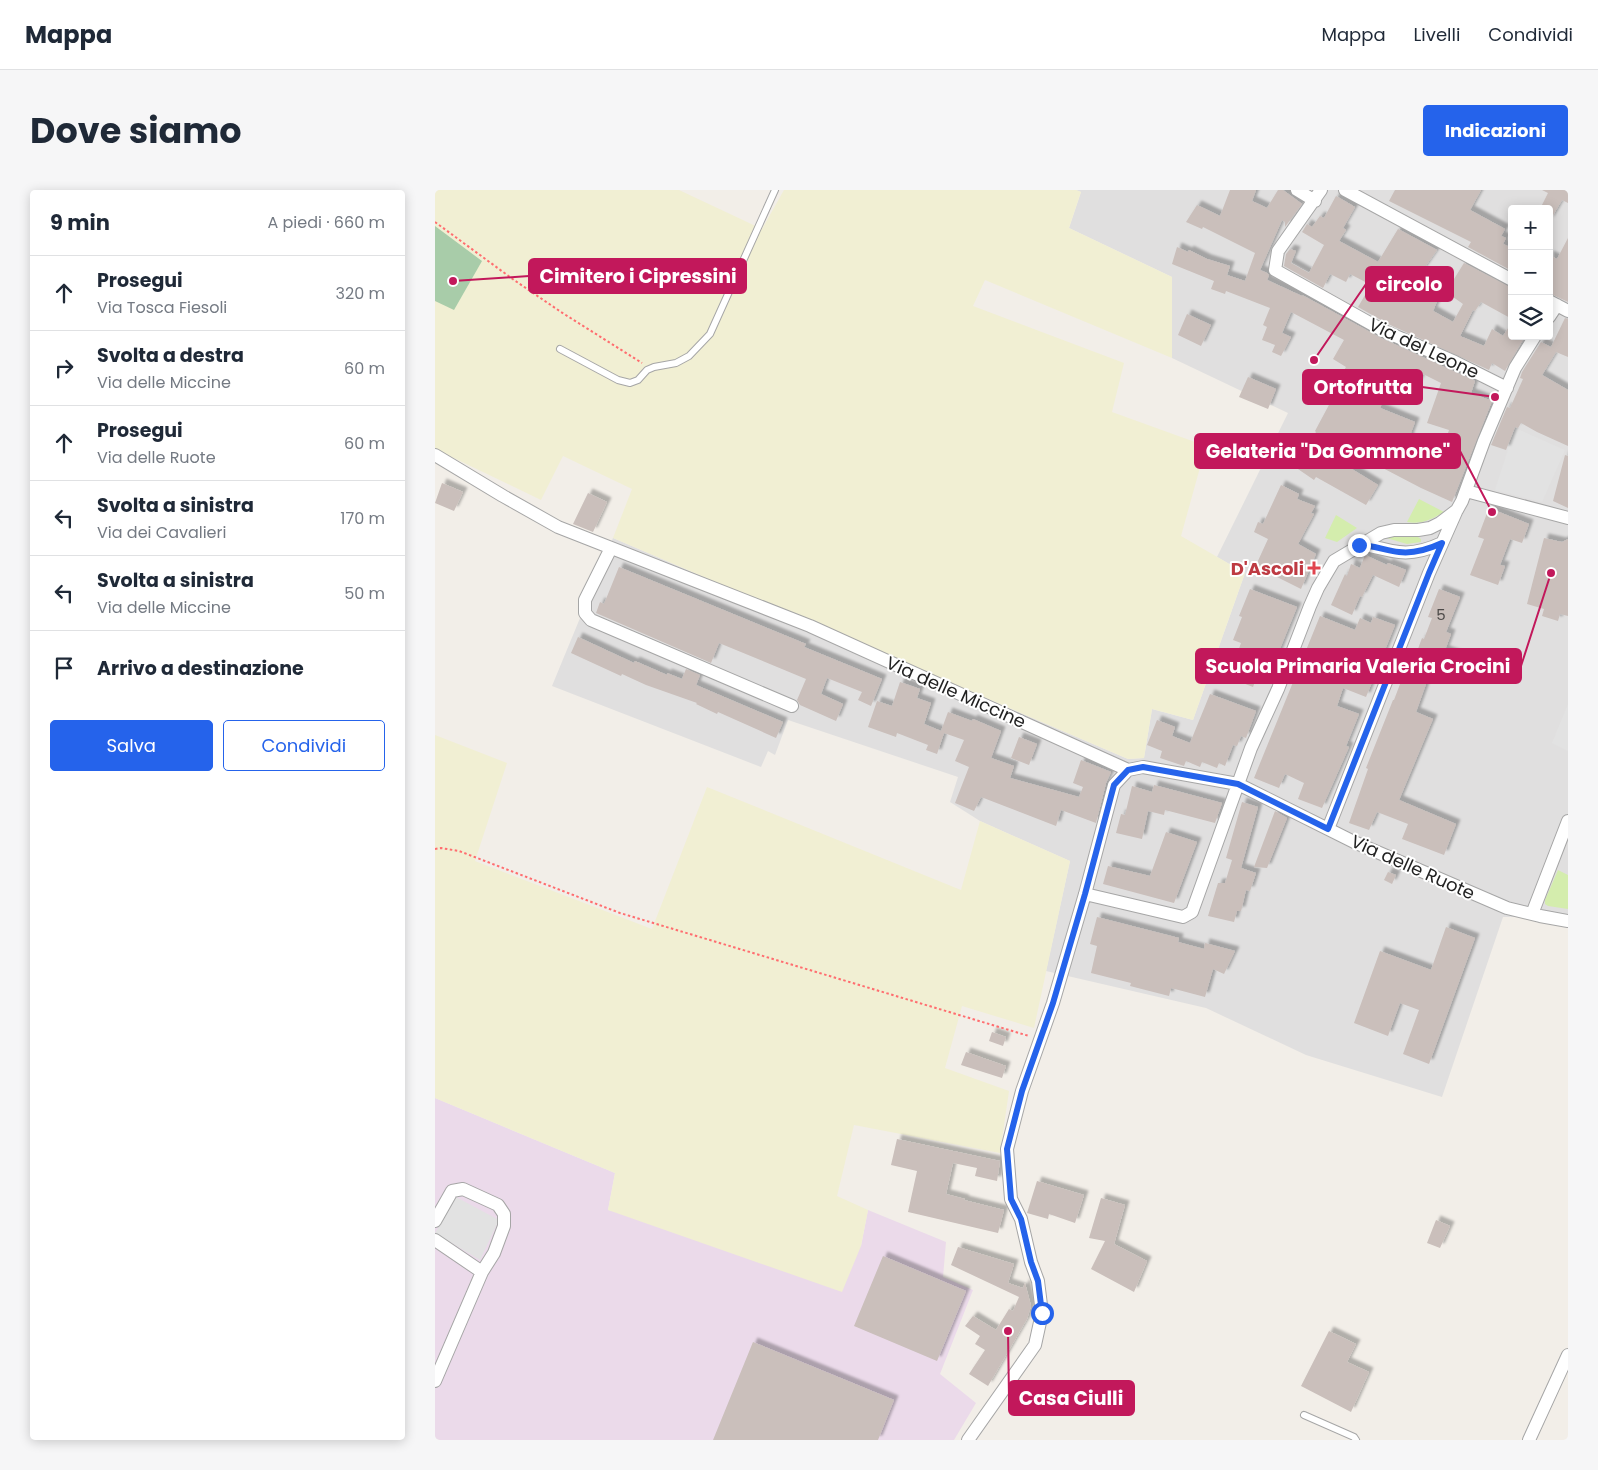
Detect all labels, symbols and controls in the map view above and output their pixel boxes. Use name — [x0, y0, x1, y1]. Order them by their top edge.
text: Mappa — [25, 18, 112, 51]
text: Mappa — [1321, 22, 1386, 47]
text: Livelli — [1414, 22, 1460, 47]
text: Condividi — [1488, 22, 1573, 47]
button: Indicazioni — [1423, 105, 1568, 156]
text: Dove siamo — [30, 106, 242, 155]
map controls — [1508, 205, 1553, 340]
button: + — [1508, 205, 1553, 250]
text: 9 min — [50, 208, 110, 237]
text: A piedi · 660 m — [267, 211, 385, 234]
button: − — [1508, 250, 1553, 295]
callout: Cimitero i Cipressini — [529, 259, 746, 293]
text: Cimitero i Cipressini — [539, 263, 737, 290]
text: Prosegui — [97, 267, 183, 294]
callout: circolo — [1366, 267, 1453, 301]
text: circolo — [1376, 271, 1442, 298]
icon: ahead — [50, 279, 78, 307]
text: 320 m — [336, 282, 385, 305]
button: layers — [1508, 295, 1553, 340]
text: Via Tosca Fiesoli — [97, 296, 227, 319]
street label: Via del Leone — [1365, 311, 1483, 385]
text: Svolta a destra — [97, 342, 244, 369]
icon: right — [50, 354, 78, 382]
text: 60 m — [344, 357, 385, 380]
callout: Ortofrutta — [1303, 370, 1422, 404]
text: Via delle Miccine — [97, 371, 231, 394]
text: Ortofrutta — [1314, 374, 1413, 401]
text: Prosegui — [97, 417, 183, 444]
icon: ahead — [50, 429, 78, 457]
text: 60 m — [344, 432, 385, 455]
callout: Gelateria "Da Gommone" — [1195, 434, 1460, 468]
text: Gelateria "Da Gommone" — [1206, 438, 1450, 465]
text: Via delle Ruote — [97, 446, 216, 469]
text: Svolta a sinistra — [97, 492, 254, 519]
icon: left — [50, 504, 78, 532]
text: 170 m — [340, 507, 385, 530]
text: Via dei Cavalieri — [97, 521, 226, 544]
route end — [1348, 534, 1371, 557]
place label: D'Ascoli — [1231, 556, 1304, 581]
marker: D'Ascoli — [1308, 562, 1320, 574]
text: Svolta a sinistra — [97, 567, 254, 594]
icon: left — [50, 579, 78, 607]
text: 50 m — [344, 582, 385, 605]
text: Via delle Miccine — [97, 596, 231, 619]
house number: 5 — [1436, 604, 1446, 625]
callout: Scuola Primaria Valeria Crocini — [1196, 649, 1521, 683]
street label: Via delle Miccine — [882, 650, 1030, 734]
text: Scuola Primaria Valeria Crocini — [1206, 653, 1510, 680]
icon: arrive — [50, 654, 78, 682]
text: Arrivo a destinazione — [97, 655, 304, 682]
button: Salva — [50, 720, 213, 771]
button: Condividi — [223, 720, 385, 771]
street label: Via delle Ruote — [1347, 828, 1479, 906]
route start — [1031, 1302, 1054, 1325]
callout: Casa Ciulli — [1009, 1381, 1134, 1415]
text: Casa Ciulli — [1019, 1385, 1123, 1412]

